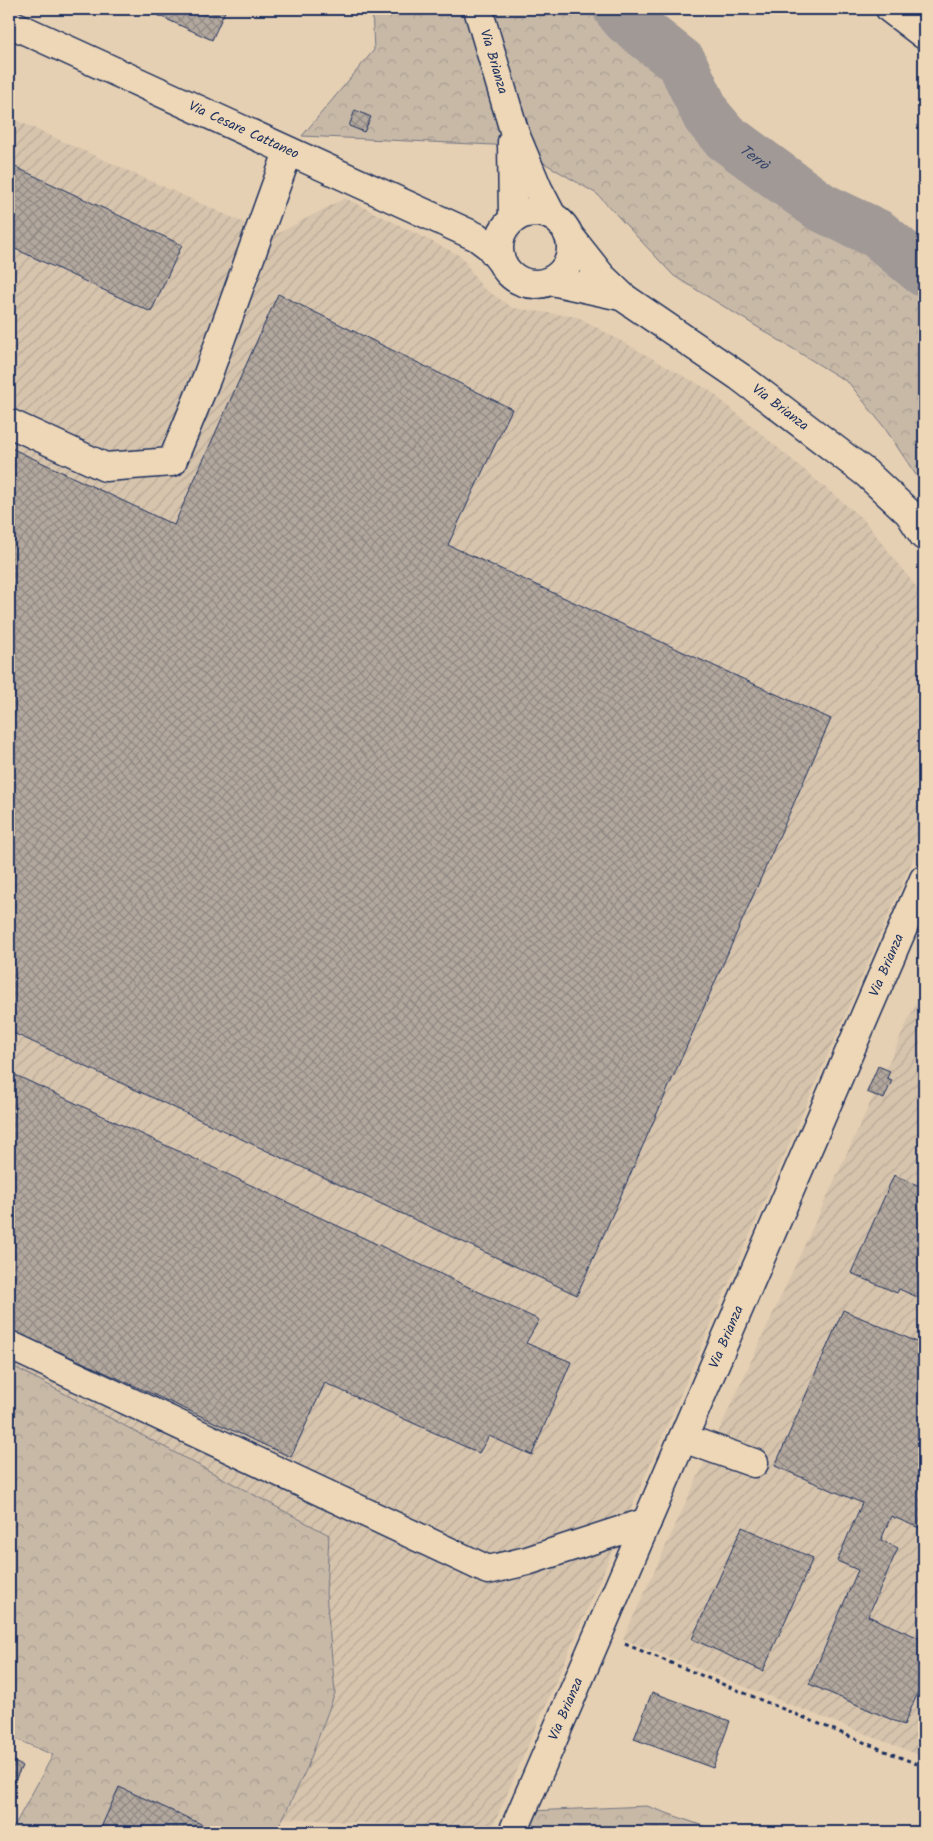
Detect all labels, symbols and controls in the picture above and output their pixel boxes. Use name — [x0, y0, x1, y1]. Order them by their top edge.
street label: Via Brianza — [474, 27, 514, 97]
street label: Via Cesare Cattaneo — [185, 95, 302, 165]
water label: Terrò — [734, 139, 775, 178]
street label: Via Brianza — [747, 379, 813, 437]
street label: Via Brianza — [864, 930, 910, 1000]
street label: Via Brianza — [703, 1302, 750, 1372]
street label: Via Brianza — [543, 1674, 589, 1744]

